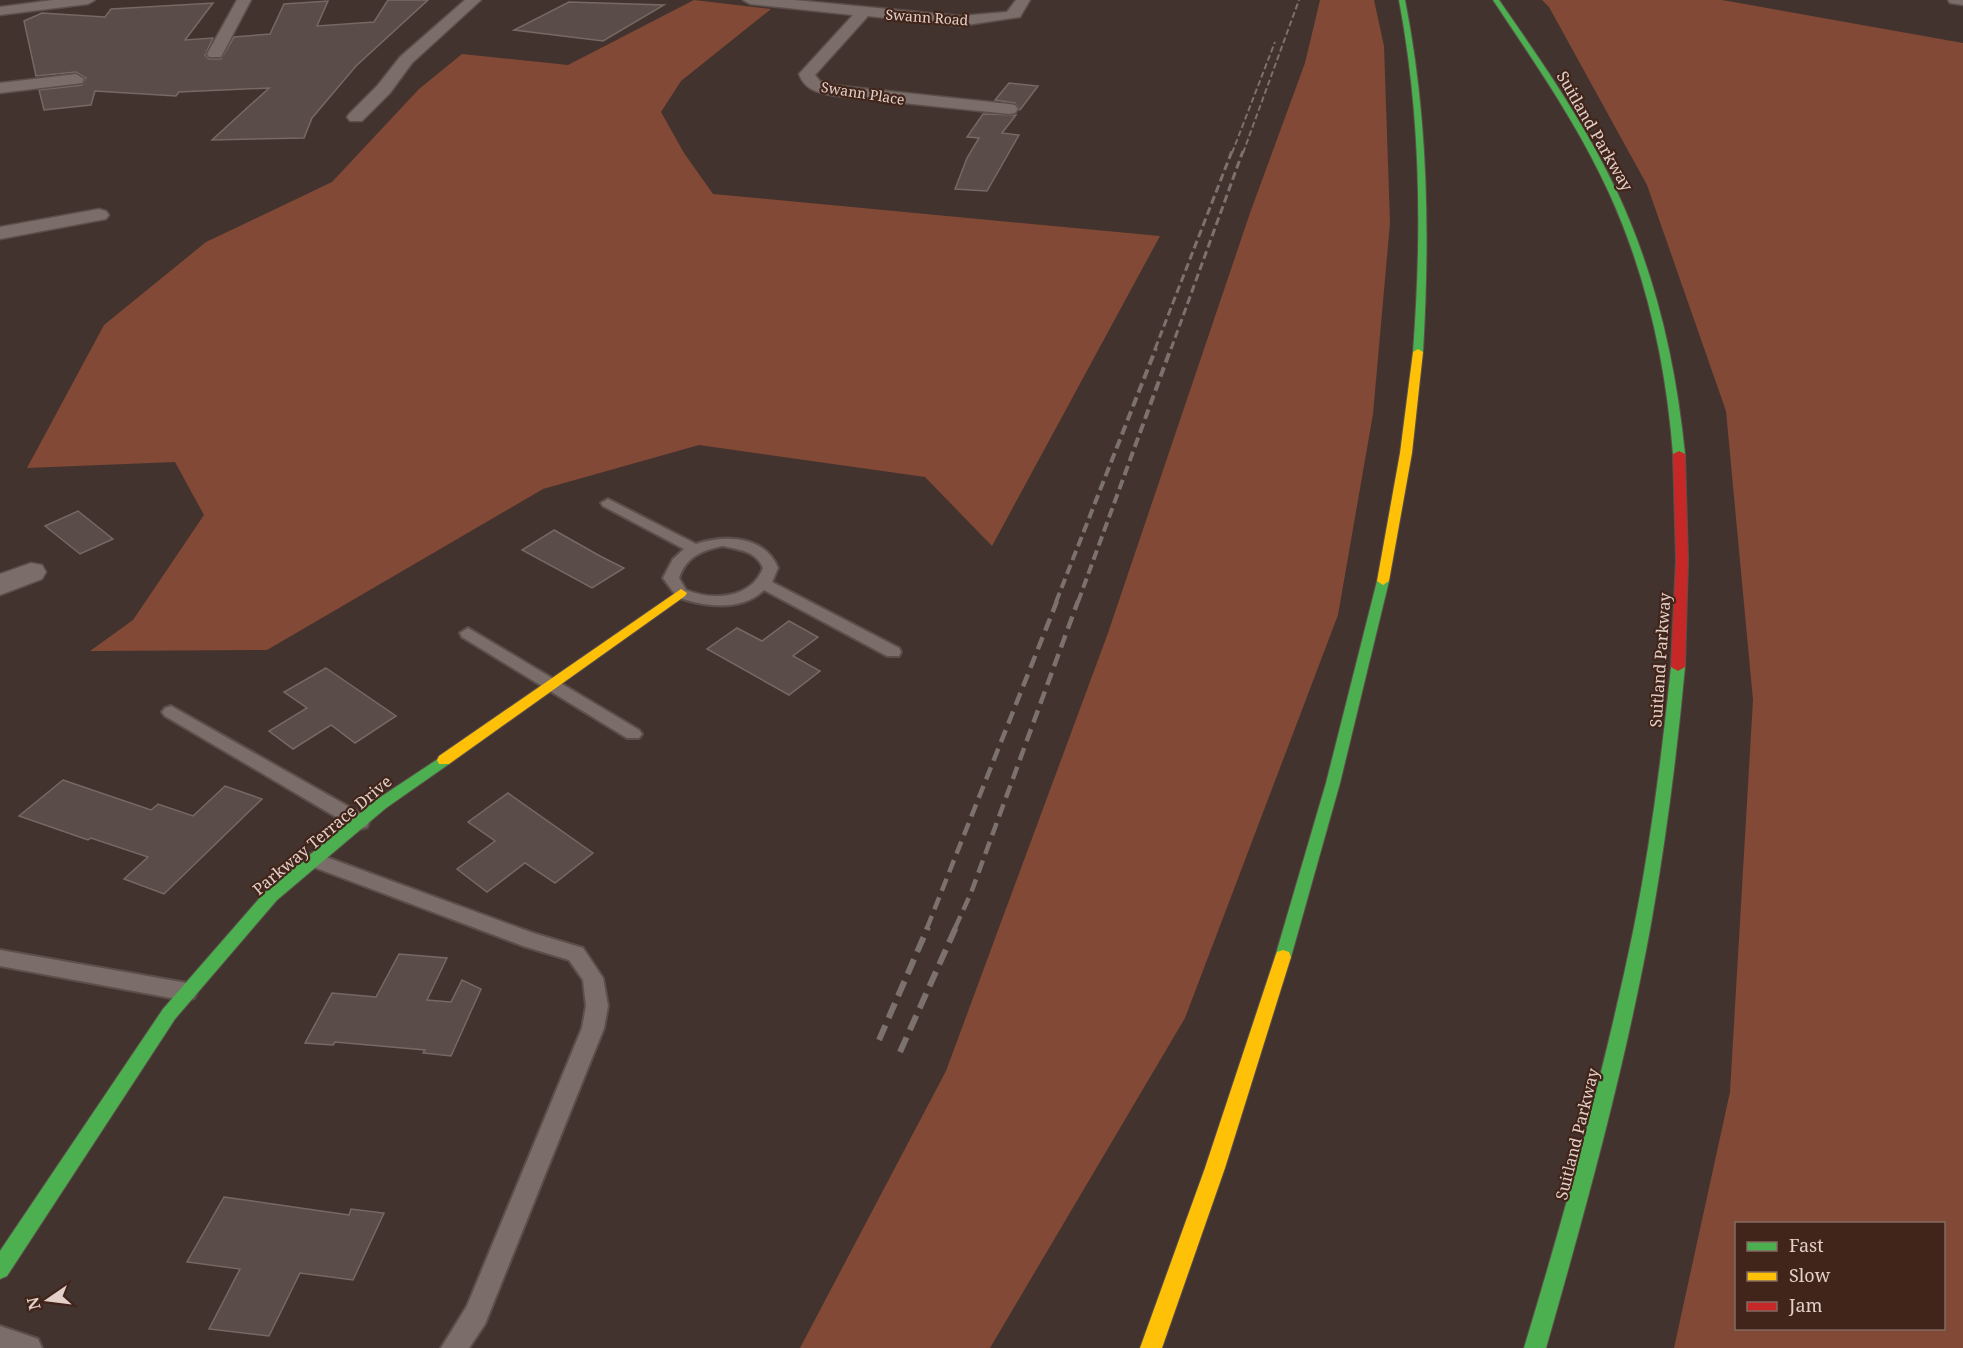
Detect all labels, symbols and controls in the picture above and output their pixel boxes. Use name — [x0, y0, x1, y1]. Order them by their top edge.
street label: Swann Road — [885, 5, 969, 29]
street label: Suitland Parkway — [1552, 67, 1639, 196]
street label: Swann Place — [820, 77, 906, 109]
street label: Suitland Parkway — [1644, 591, 1676, 728]
street label: Parkway Terrace Drive — [248, 770, 396, 900]
street label: Suitland Parkway — [1550, 1065, 1604, 1202]
legend — [1735, 1222, 1945, 1330]
text: Fast — [1789, 1233, 1824, 1257]
text: Slow — [1789, 1263, 1831, 1287]
north arrow — [18, 1270, 78, 1330]
text: Jam — [1788, 1293, 1823, 1317]
text: N — [21, 1294, 46, 1312]

